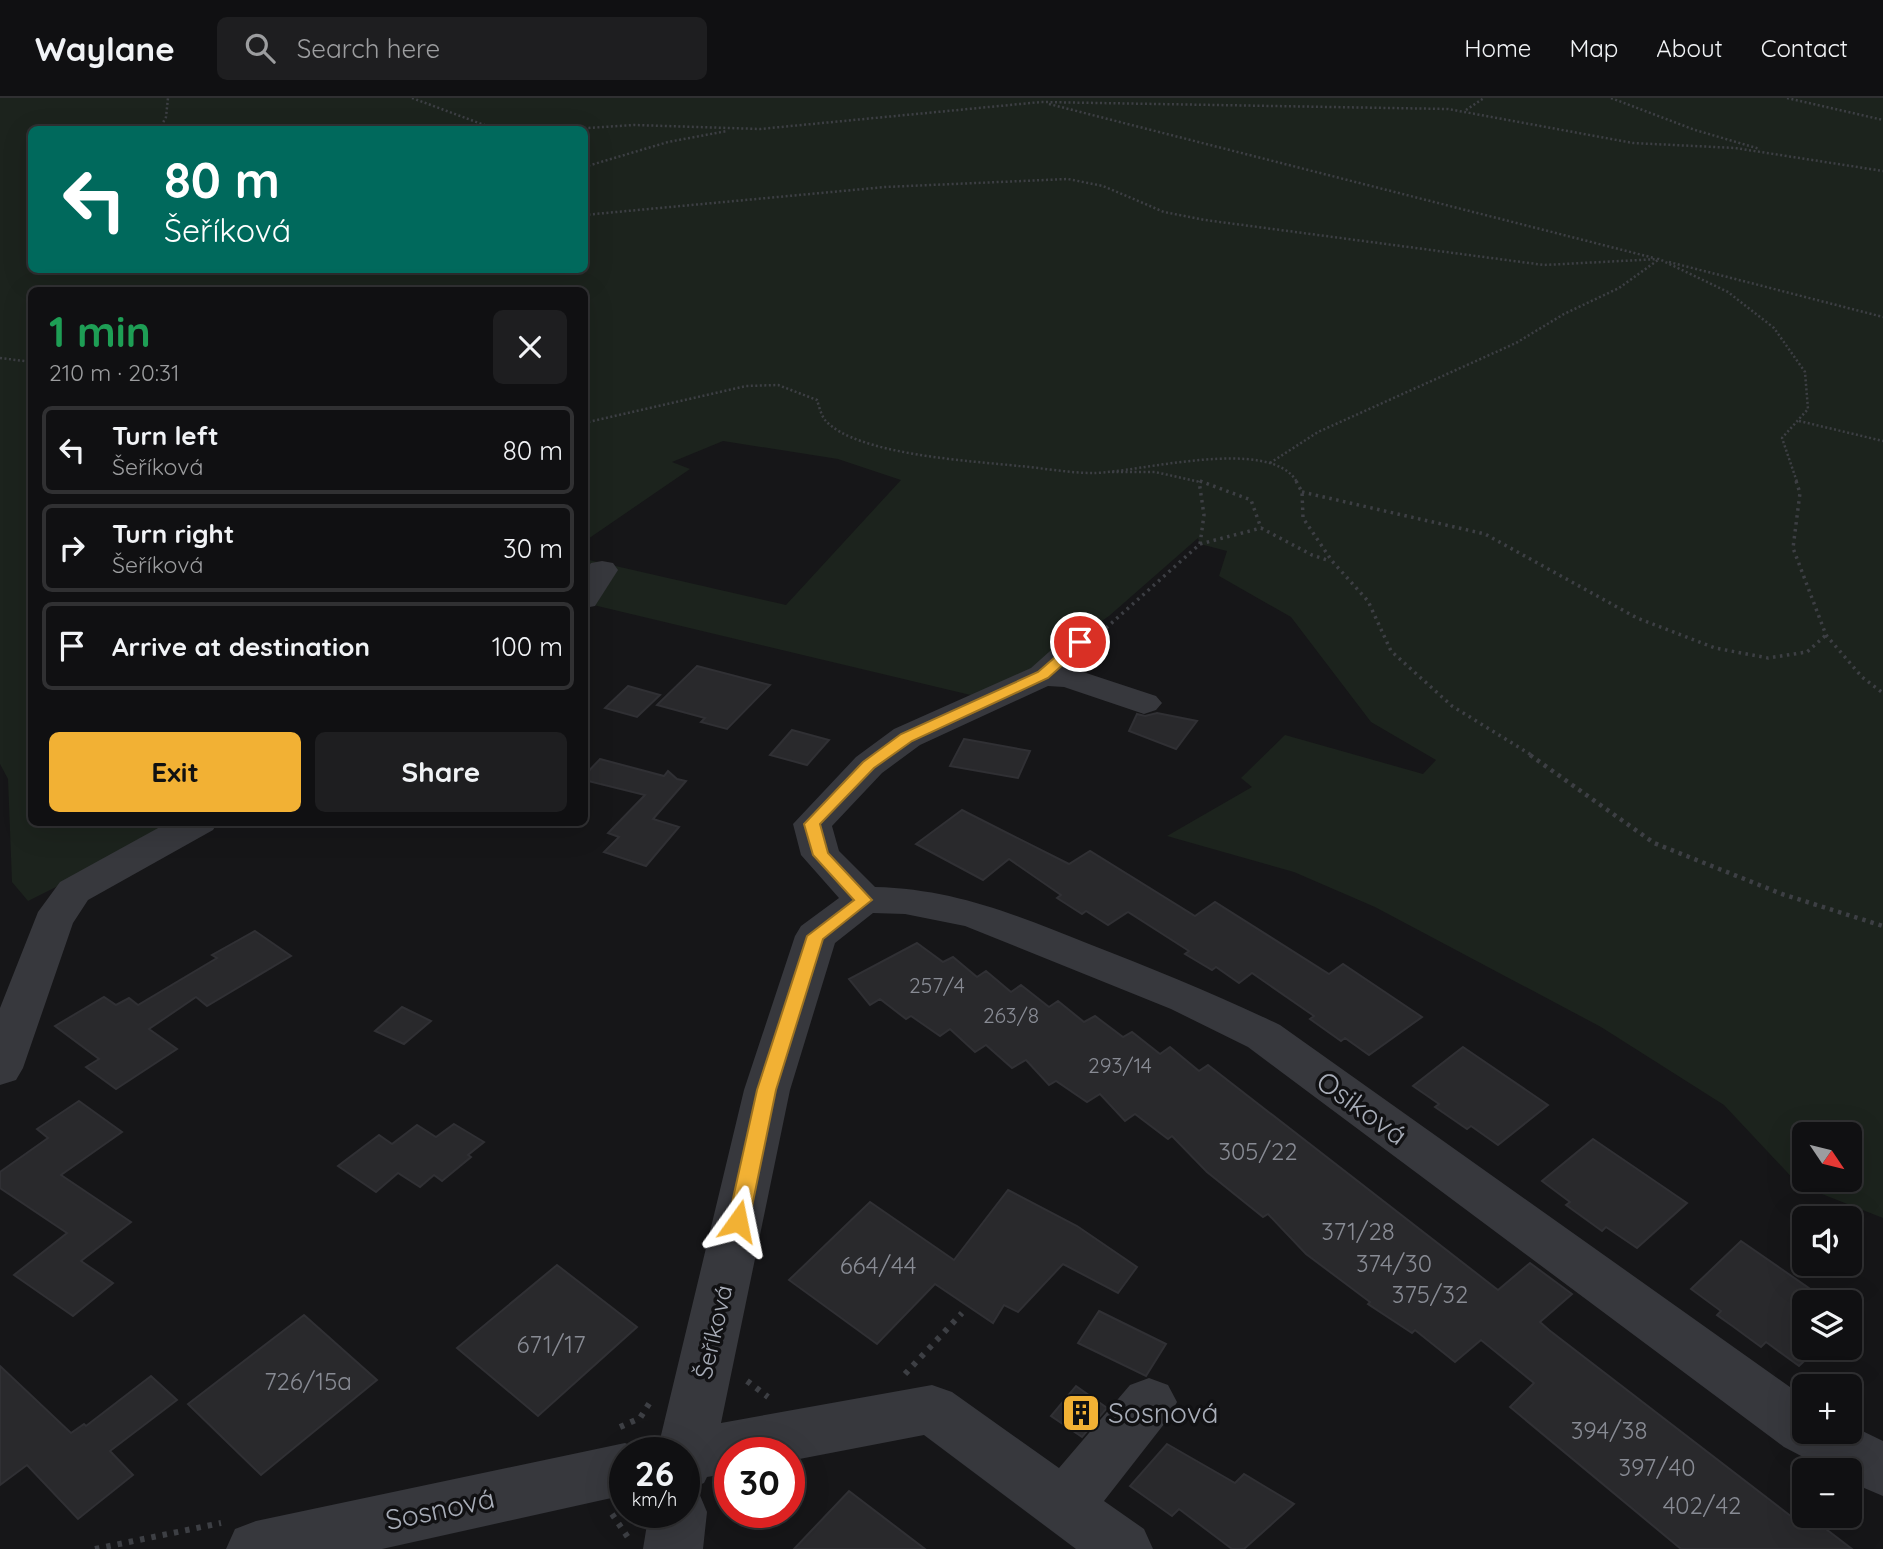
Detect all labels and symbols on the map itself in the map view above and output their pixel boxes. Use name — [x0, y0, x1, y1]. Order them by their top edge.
pin — [1050, 612, 1110, 672]
house number: 257/4 — [909, 972, 965, 998]
house number: 263/8 — [983, 1002, 1039, 1028]
house number: 293/14 — [1088, 1052, 1152, 1078]
street label: Osiková — [1310, 1063, 1414, 1152]
north arrow — [1792, 1122, 1862, 1192]
house number: 305/22 — [1218, 1136, 1298, 1166]
position arrow — [701, 1184, 775, 1258]
house number: 371/28 — [1321, 1216, 1395, 1246]
house number: 374/30 — [1356, 1248, 1432, 1278]
house number: 664/44 — [840, 1250, 916, 1280]
house number: 375/32 — [1392, 1279, 1468, 1309]
street label: Šeříková — [688, 1282, 738, 1382]
house number: 671/17 — [517, 1329, 585, 1359]
house number: 726/15a — [264, 1366, 352, 1396]
building icon: Sosnová — [1060, 1392, 1102, 1434]
place label: Sosnová — [1108, 1395, 1218, 1430]
house number: 394/38 — [1571, 1415, 1647, 1445]
speed limit sign: 30 — [714, 1437, 805, 1528]
house number: 397/40 — [1618, 1452, 1696, 1482]
street label: Sosnová — [382, 1480, 498, 1537]
house number: 402/42 — [1663, 1490, 1741, 1520]

